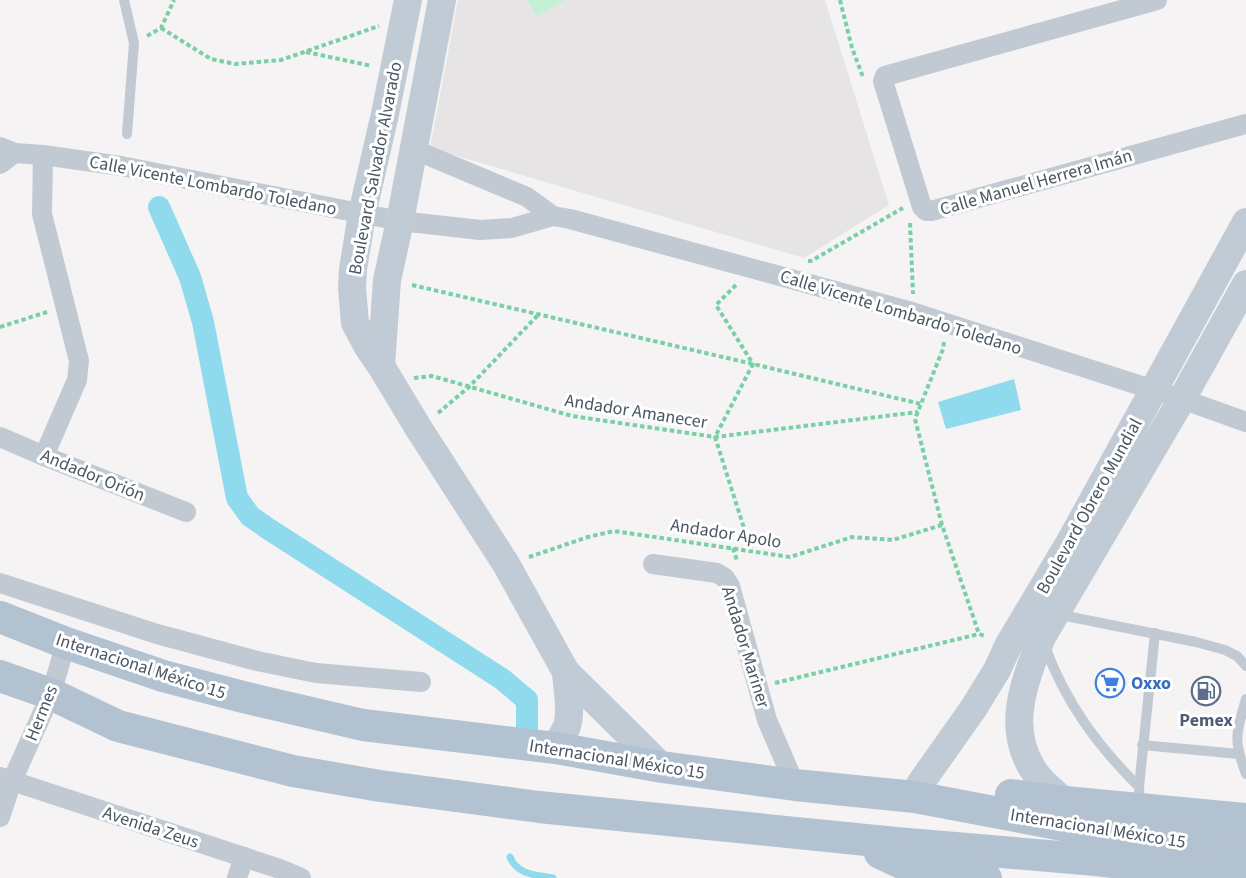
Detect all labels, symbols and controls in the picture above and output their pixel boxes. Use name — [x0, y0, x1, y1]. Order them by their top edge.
street label: Boulevard Salvador Alvarado — [343, 59, 408, 277]
street label: Calle Manuel Herrera Imán — [937, 143, 1135, 222]
street label: Calle Vicente Lombardo Toledano — [87, 149, 339, 222]
street label: Calle Vicente Lombardo Toledano — [777, 264, 1025, 361]
street label: Andador Amanecer — [563, 388, 710, 435]
street label: Boulevard Obrero Mundial — [1031, 414, 1148, 599]
street label: Andador Orión — [37, 443, 149, 508]
street label: Andador Apolo — [669, 512, 783, 555]
street label: Andador Mariner — [715, 583, 776, 712]
street label: Internacional México 15 — [53, 627, 229, 706]
supermarket icon: Oxxo — [1094, 667, 1126, 699]
place label: Oxxo — [1131, 671, 1171, 696]
fuel station icon: Pemex — [1190, 675, 1222, 707]
street label: Hermes — [19, 681, 64, 745]
place label: Pemex — [1179, 708, 1233, 733]
street label: Internacional México 15 — [527, 733, 707, 786]
street label: Avenida Zeus — [100, 800, 202, 855]
street label: Internacional México 15 — [1008, 802, 1188, 855]

